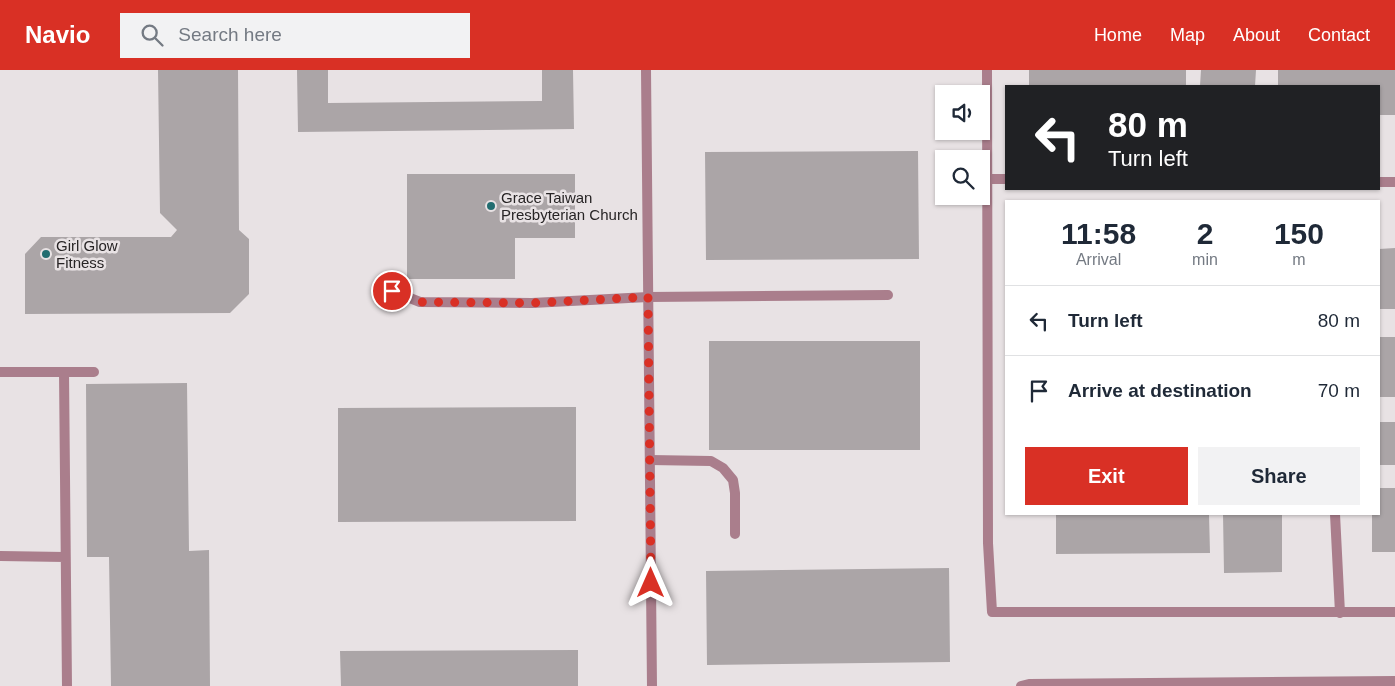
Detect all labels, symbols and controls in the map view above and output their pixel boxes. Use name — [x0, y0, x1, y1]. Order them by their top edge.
search box — [120, 13, 470, 58]
text: Navio — [25, 21, 90, 48]
icon: search — [138, 21, 166, 49]
text: Search here — [178, 24, 282, 45]
text: Home — [1094, 25, 1142, 45]
text: Map — [1170, 25, 1205, 45]
text: About — [1233, 25, 1280, 45]
text: Contact — [1308, 25, 1370, 45]
map controls — [935, 85, 990, 205]
button: sound — [935, 85, 990, 140]
icon: left — [1025, 105, 1090, 170]
text: 80 m — [1108, 105, 1188, 144]
text: Turn left — [1108, 146, 1188, 171]
button: search — [935, 150, 990, 205]
place label: Grace Taiwan Presbyterian Church — [501, 189, 638, 223]
marker: Grace Taiwan Presbyterian Church — [485, 200, 497, 212]
text: 11:58 — [1061, 217, 1136, 250]
text: 2 — [1197, 217, 1213, 250]
text: 150 — [1274, 217, 1324, 250]
place label: Girl Glow Fitness — [56, 237, 118, 271]
marker: Girl Glow Fitness — [40, 248, 52, 260]
text: Arrival — [1076, 251, 1121, 268]
text: min — [1192, 251, 1218, 268]
text: m — [1292, 251, 1306, 268]
pin — [371, 270, 413, 312]
icon: arrive — [378, 277, 406, 305]
icon: left — [1025, 307, 1053, 335]
text: Turn left — [1068, 310, 1143, 331]
text: 80 m — [1318, 310, 1360, 331]
icon: arrive — [1025, 377, 1053, 405]
text: Arrive at destination — [1068, 380, 1252, 401]
text: 70 m — [1318, 380, 1360, 401]
button: Exit — [1025, 447, 1188, 505]
button: Share — [1198, 447, 1360, 505]
position arrow — [624, 556, 676, 608]

